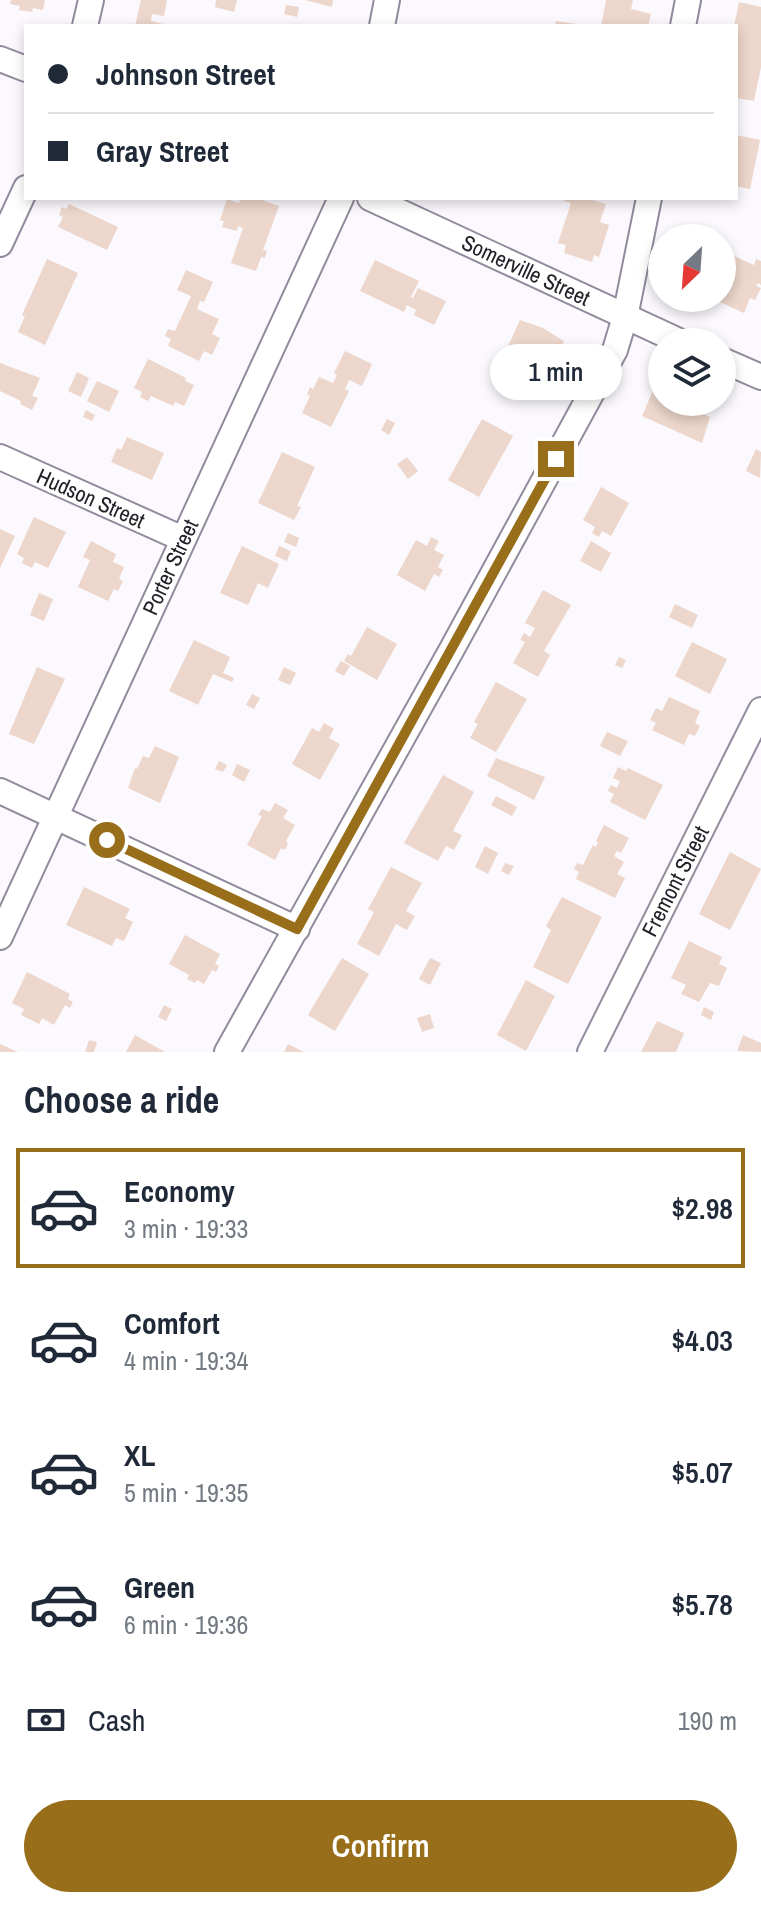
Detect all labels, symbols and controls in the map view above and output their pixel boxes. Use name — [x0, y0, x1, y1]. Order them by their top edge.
text: Johnson Street — [96, 54, 275, 94]
text: Gray Street — [96, 131, 229, 171]
north arrow — [648, 224, 736, 312]
map controls — [648, 224, 736, 416]
street label: Somerville Street — [457, 227, 595, 313]
button: layers — [648, 328, 736, 416]
callout: 1 min — [490, 343, 622, 399]
text: 1 min — [529, 354, 583, 389]
route end — [538, 441, 574, 477]
street label: Hudson Street — [32, 461, 150, 535]
street label: Porter Street — [135, 514, 205, 620]
street label: Fremont Street — [634, 821, 716, 941]
route start — [89, 822, 125, 858]
text: Choose a ride — [24, 1076, 219, 1124]
text: Economy — [124, 1171, 235, 1211]
icon: car — [28, 1172, 100, 1244]
text: $2.98 — [671, 1188, 733, 1228]
text: 3 min · 19:33 — [124, 1211, 248, 1246]
text: Comfort — [124, 1303, 220, 1343]
icon: car — [28, 1304, 100, 1376]
text: $4.03 — [671, 1320, 733, 1360]
text: 4 min · 19:34 — [124, 1343, 248, 1378]
text: XL — [124, 1435, 155, 1475]
icon: car — [28, 1436, 100, 1508]
text: $5.07 — [671, 1452, 733, 1492]
text: 5 min · 19:35 — [124, 1475, 248, 1510]
text: Green — [124, 1567, 195, 1607]
icon: car — [28, 1568, 100, 1640]
text: $5.78 — [671, 1584, 733, 1624]
text: 6 min · 19:36 — [124, 1607, 248, 1642]
icon: cash — [24, 1698, 68, 1742]
text: Cash — [88, 1700, 145, 1740]
text: 190 m — [678, 1703, 737, 1738]
button: Confirm — [24, 1800, 737, 1892]

